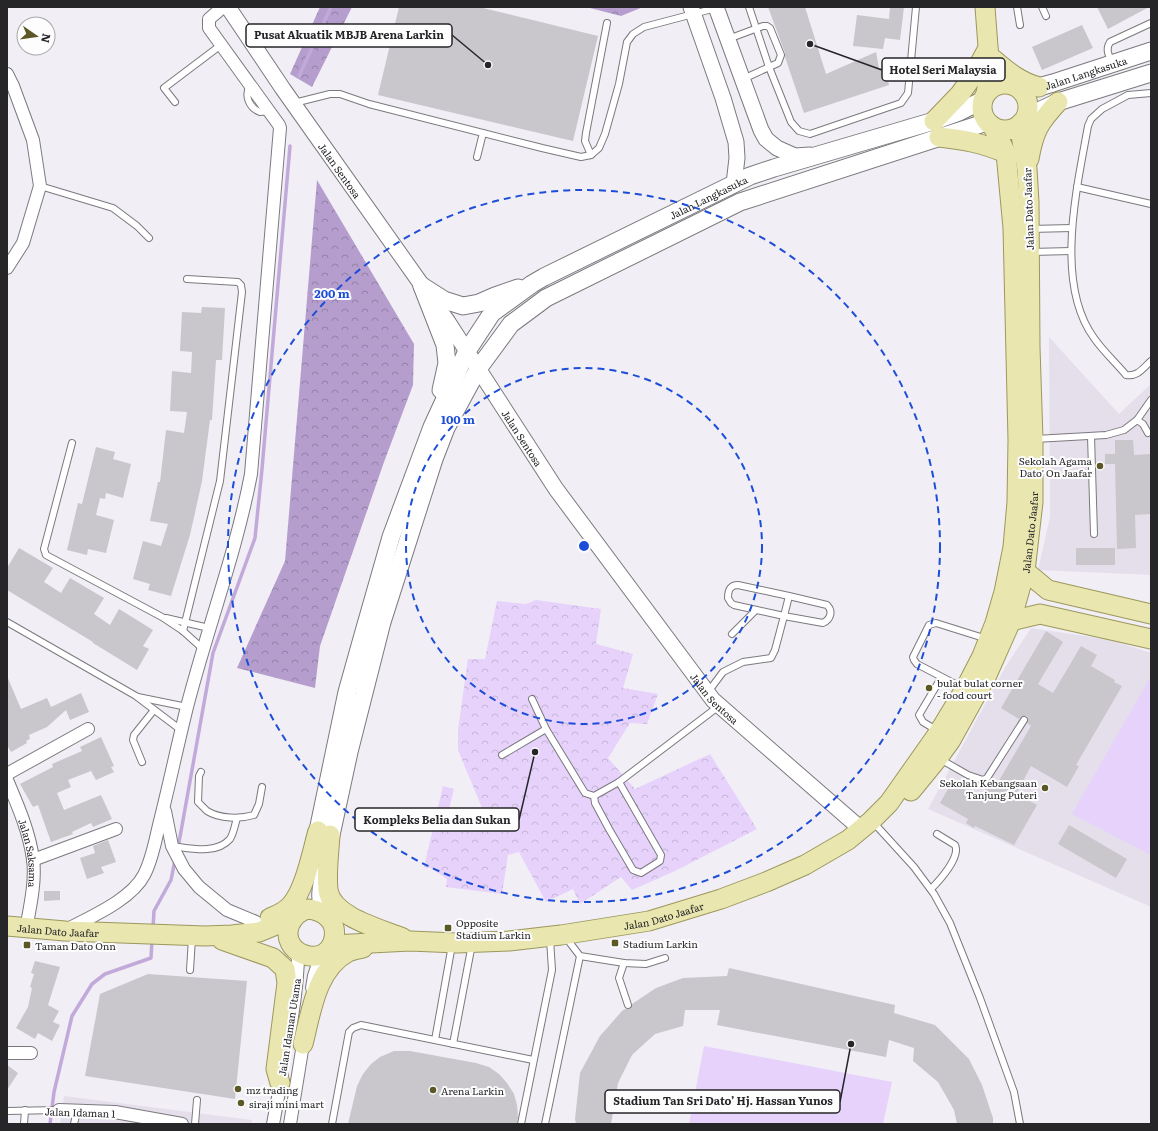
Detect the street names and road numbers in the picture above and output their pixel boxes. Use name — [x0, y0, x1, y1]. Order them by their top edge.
street label: Jalan Langkasuka — [1043, 52, 1129, 92]
street label: Jalan Sentosa — [315, 139, 366, 201]
street label: Jalan Dato Jaafar — [1019, 167, 1037, 250]
street label: Jalan Langkasuka — [666, 171, 750, 222]
street label: Jalan Sentosa — [499, 406, 547, 470]
street label: Jalan Dato Jaafar — [1017, 491, 1041, 574]
street label: Jalan Sentosa — [688, 669, 743, 727]
street label: Jalan Saksama — [16, 816, 41, 889]
street label: Jalan Dato Jaafar — [622, 897, 705, 932]
street label: Jalan Dato Jaafar — [16, 919, 99, 940]
street label: Jalan Idaman Utama — [274, 976, 304, 1077]
street label: Jalan Idaman 1 — [44, 1103, 116, 1121]

